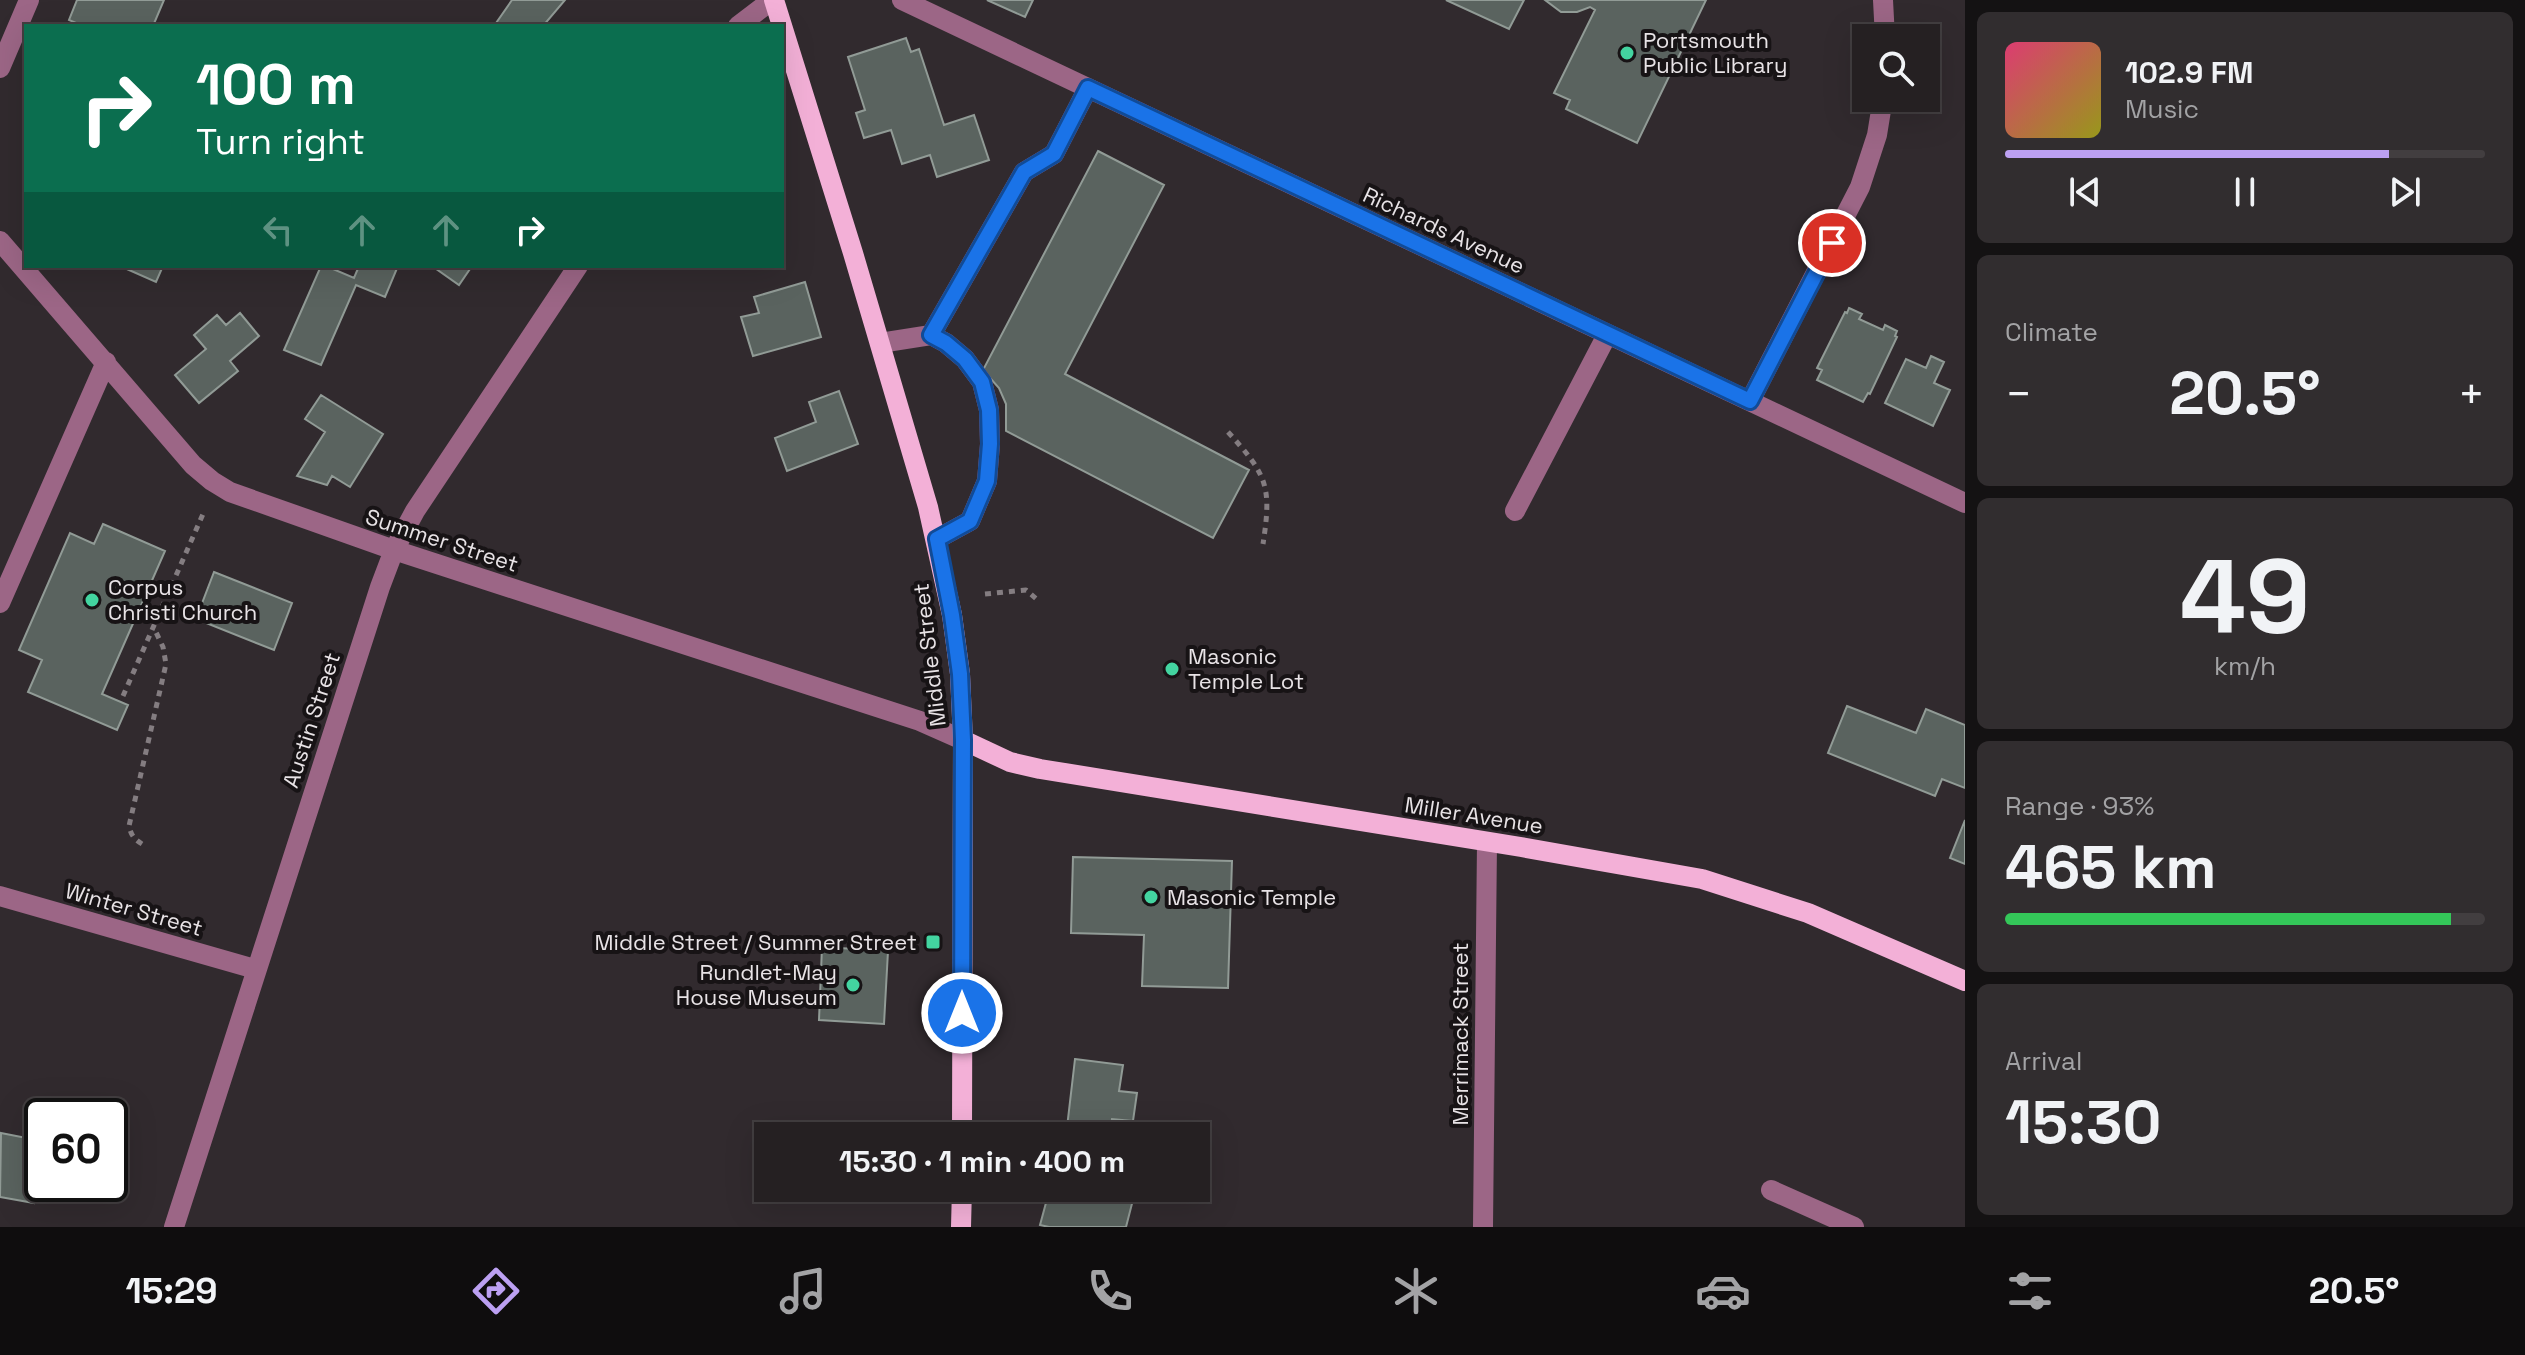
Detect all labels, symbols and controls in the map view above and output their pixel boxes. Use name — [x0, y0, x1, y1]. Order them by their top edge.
map controls — [1852, 24, 1940, 112]
button: search — [1852, 24, 1940, 112]
place label: Portsmouth Public Library — [1643, 26, 1787, 79]
marker: Portsmouth Public Library — [1618, 44, 1636, 62]
text: 100 m — [196, 49, 356, 120]
text: 102.9 FM — [2125, 53, 2253, 92]
icon: right — [64, 56, 168, 160]
text: Music — [2125, 92, 2199, 126]
text: Turn right — [196, 119, 365, 165]
icon: previous — [2063, 170, 2107, 214]
icon: pause — [2223, 170, 2267, 214]
icon: next — [2383, 170, 2427, 214]
street label: Richards Avenue — [1359, 180, 1529, 280]
icon: left — [256, 208, 300, 252]
icon: ahead — [340, 208, 384, 252]
icon: ahead — [424, 208, 468, 252]
icon: right — [508, 208, 552, 252]
pin — [1798, 209, 1866, 277]
icon: arrive — [1810, 221, 1854, 265]
text: Climate — [2005, 315, 2098, 349]
text: 20.5° — [2169, 355, 2321, 432]
text: − — [2005, 366, 2032, 422]
text: + — [2458, 366, 2485, 422]
street label: Summer Street — [362, 502, 522, 578]
text: 49 — [2180, 531, 2310, 663]
place label: Corpus Christi Church — [108, 573, 257, 626]
street label: Middle Street — [906, 582, 952, 728]
marker: Corpus Christi Church — [83, 591, 101, 609]
place label: Masonic Temple Lot — [1188, 642, 1304, 695]
street label: Austin Street — [276, 649, 346, 791]
text: km/h — [2214, 649, 2276, 683]
marker: Masonic Temple Lot — [1163, 660, 1181, 678]
text: Range · 93% — [2005, 789, 2154, 823]
street label: Miller Avenue — [1403, 790, 1545, 840]
text: 465 km — [2005, 829, 2217, 906]
street label: Winter Street — [62, 876, 206, 942]
place label: Masonic Temple — [1167, 883, 1336, 911]
marker: Masonic Temple — [1142, 888, 1160, 906]
place label: Middle Street / Summer Street — [595, 928, 917, 956]
marker: Middle Street / Summer Street — [924, 933, 942, 951]
street label: Merrimack Street — [1446, 942, 1474, 1126]
place label: Rundlet-May House Museum — [676, 958, 837, 1011]
position arrow — [920, 971, 1004, 1055]
marker: Rundlet-May House Museum — [844, 976, 862, 994]
text: Arrival — [2005, 1044, 2082, 1078]
text: 15:30 — [2005, 1084, 2161, 1161]
speed limit sign: 60 — [24, 1098, 128, 1202]
text: 15:30 · 1 min · 400 m — [839, 1142, 1125, 1181]
icon: directions — [468, 1263, 524, 1319]
icon: music — [775, 1263, 831, 1319]
icon: phone — [1082, 1263, 1138, 1319]
icon: climate — [1388, 1263, 1444, 1319]
icon: car — [1695, 1263, 1751, 1319]
icon: filters — [2002, 1263, 2058, 1319]
text: 15:29 — [125, 1268, 217, 1314]
text: 20.5° — [2309, 1268, 2400, 1314]

